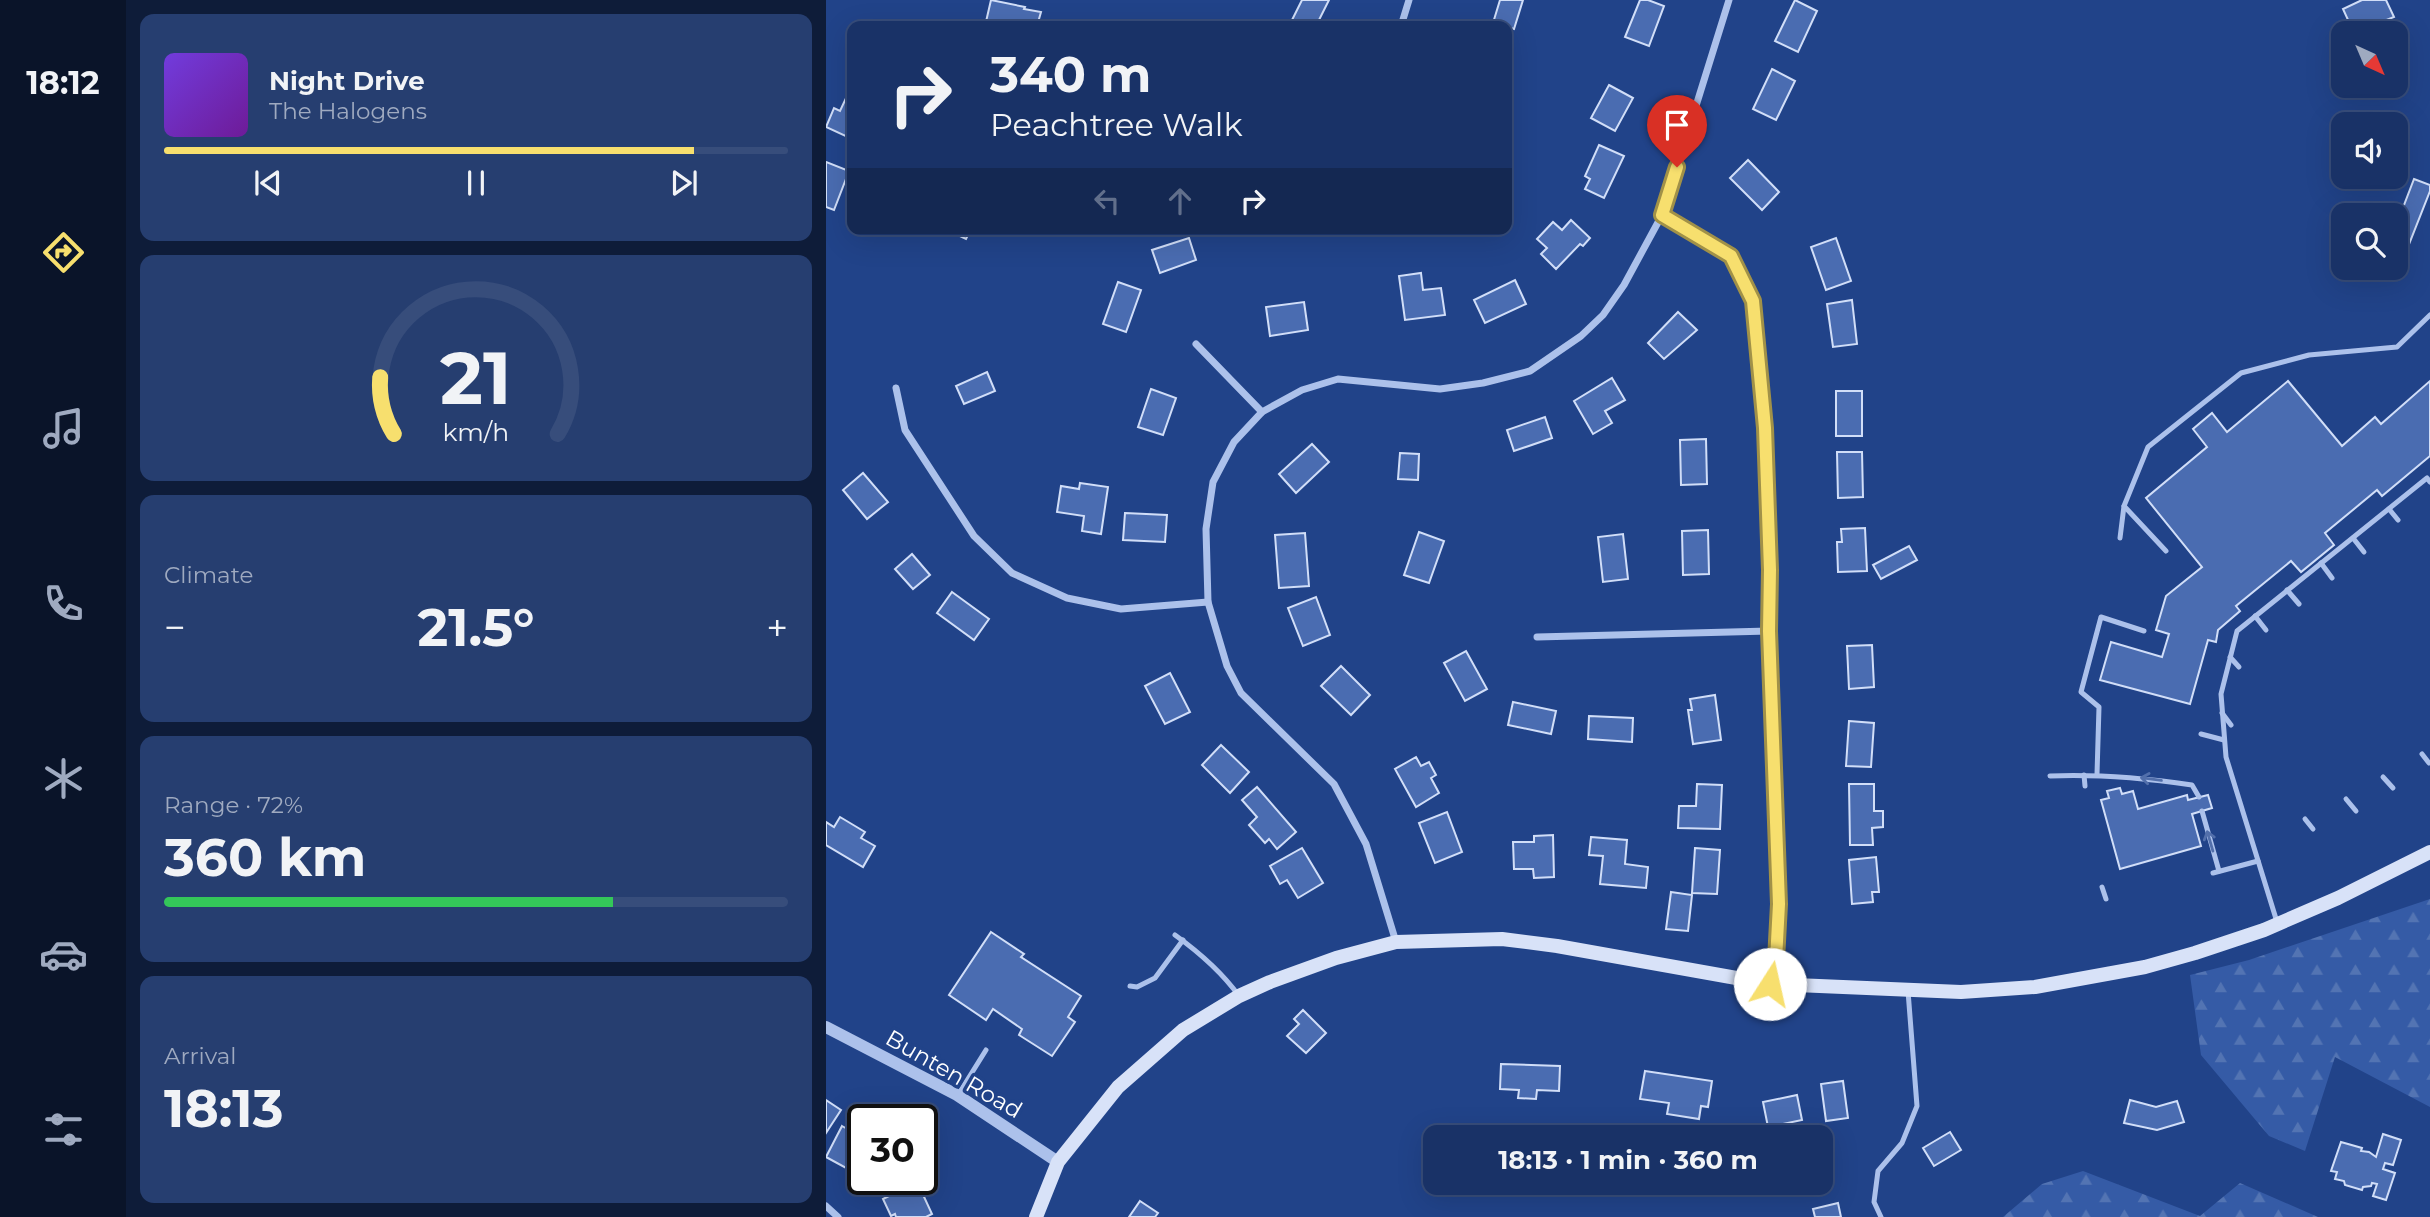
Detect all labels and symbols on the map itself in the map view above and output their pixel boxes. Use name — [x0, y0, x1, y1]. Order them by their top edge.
north arrow — [2331, 21, 2408, 98]
pin — [1647, 95, 1707, 167]
one-way arrow — [2140, 773, 2163, 786]
one-way arrow — [2203, 830, 2216, 852]
position arrow — [1733, 947, 1807, 1021]
street label: Bunten Road — [881, 1024, 1027, 1124]
speed limit sign: 30 — [847, 1104, 938, 1195]

